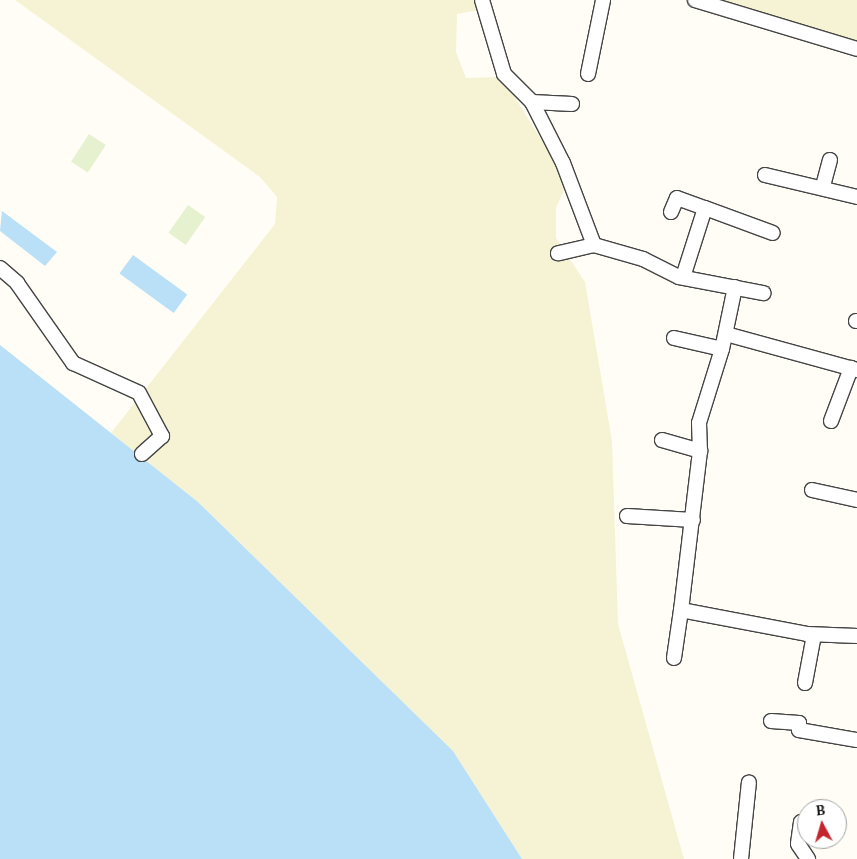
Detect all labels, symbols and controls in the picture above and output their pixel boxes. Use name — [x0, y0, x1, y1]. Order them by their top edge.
north arrow — [797, 799, 847, 849]
text: B — [815, 800, 826, 820]

